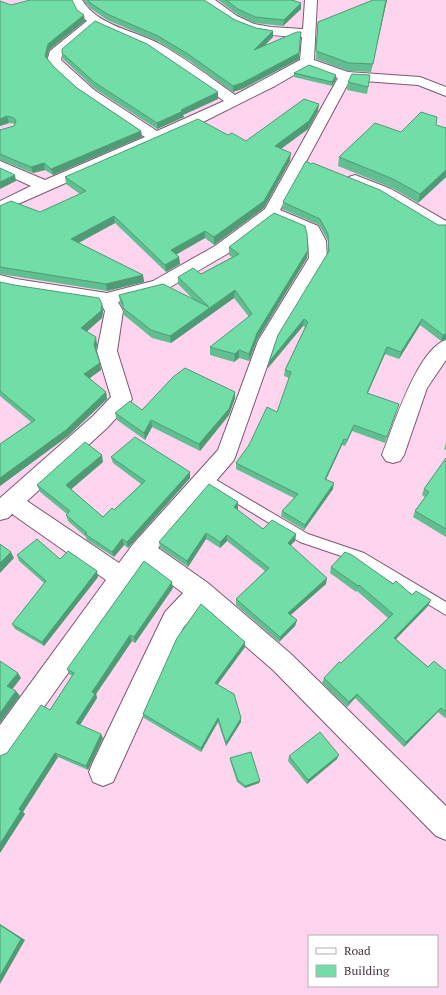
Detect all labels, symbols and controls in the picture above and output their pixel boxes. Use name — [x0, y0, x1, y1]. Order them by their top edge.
legend — [308, 935, 438, 987]
text: Road — [344, 943, 371, 958]
text: Building — [344, 963, 390, 978]

